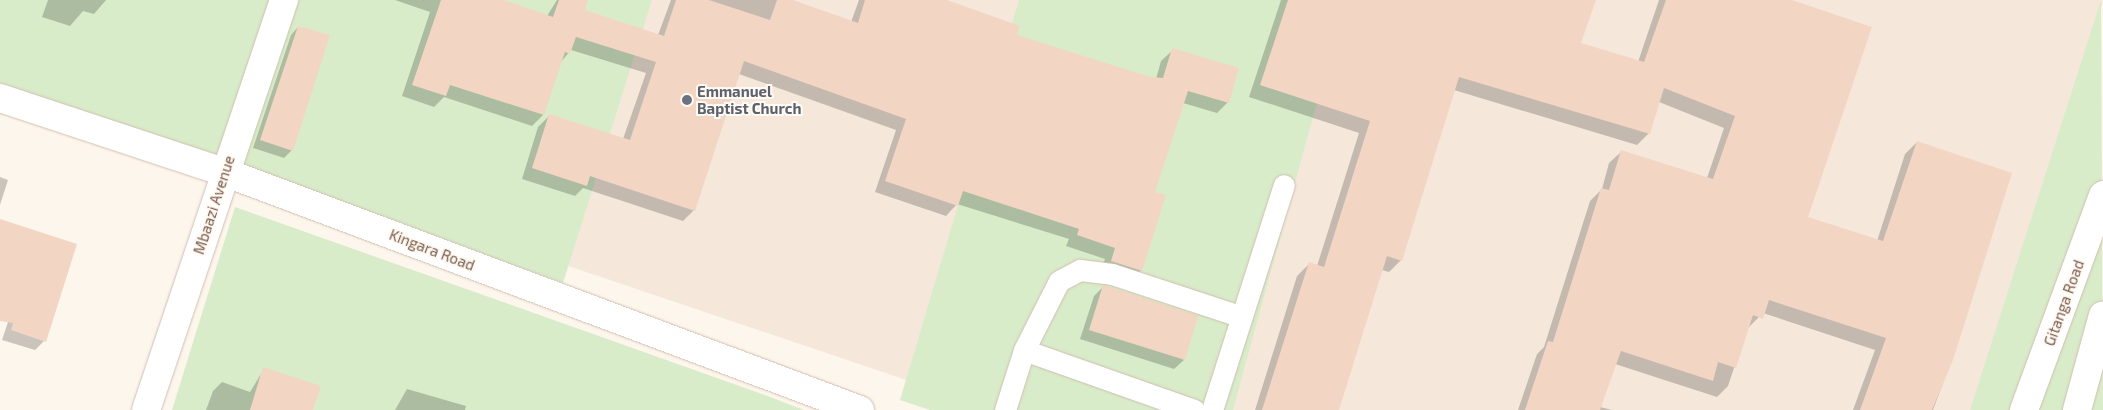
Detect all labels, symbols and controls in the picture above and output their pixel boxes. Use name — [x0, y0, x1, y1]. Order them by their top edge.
place label: Emmanuel Baptist Church — [697, 82, 801, 117]
marker: Emmanuel Baptist Church — [681, 94, 693, 106]
street label: Mbaazi Avenue — [190, 153, 238, 257]
street label: Kingara Road — [387, 225, 477, 275]
street label: Gitanga Road — [2040, 258, 2088, 348]

